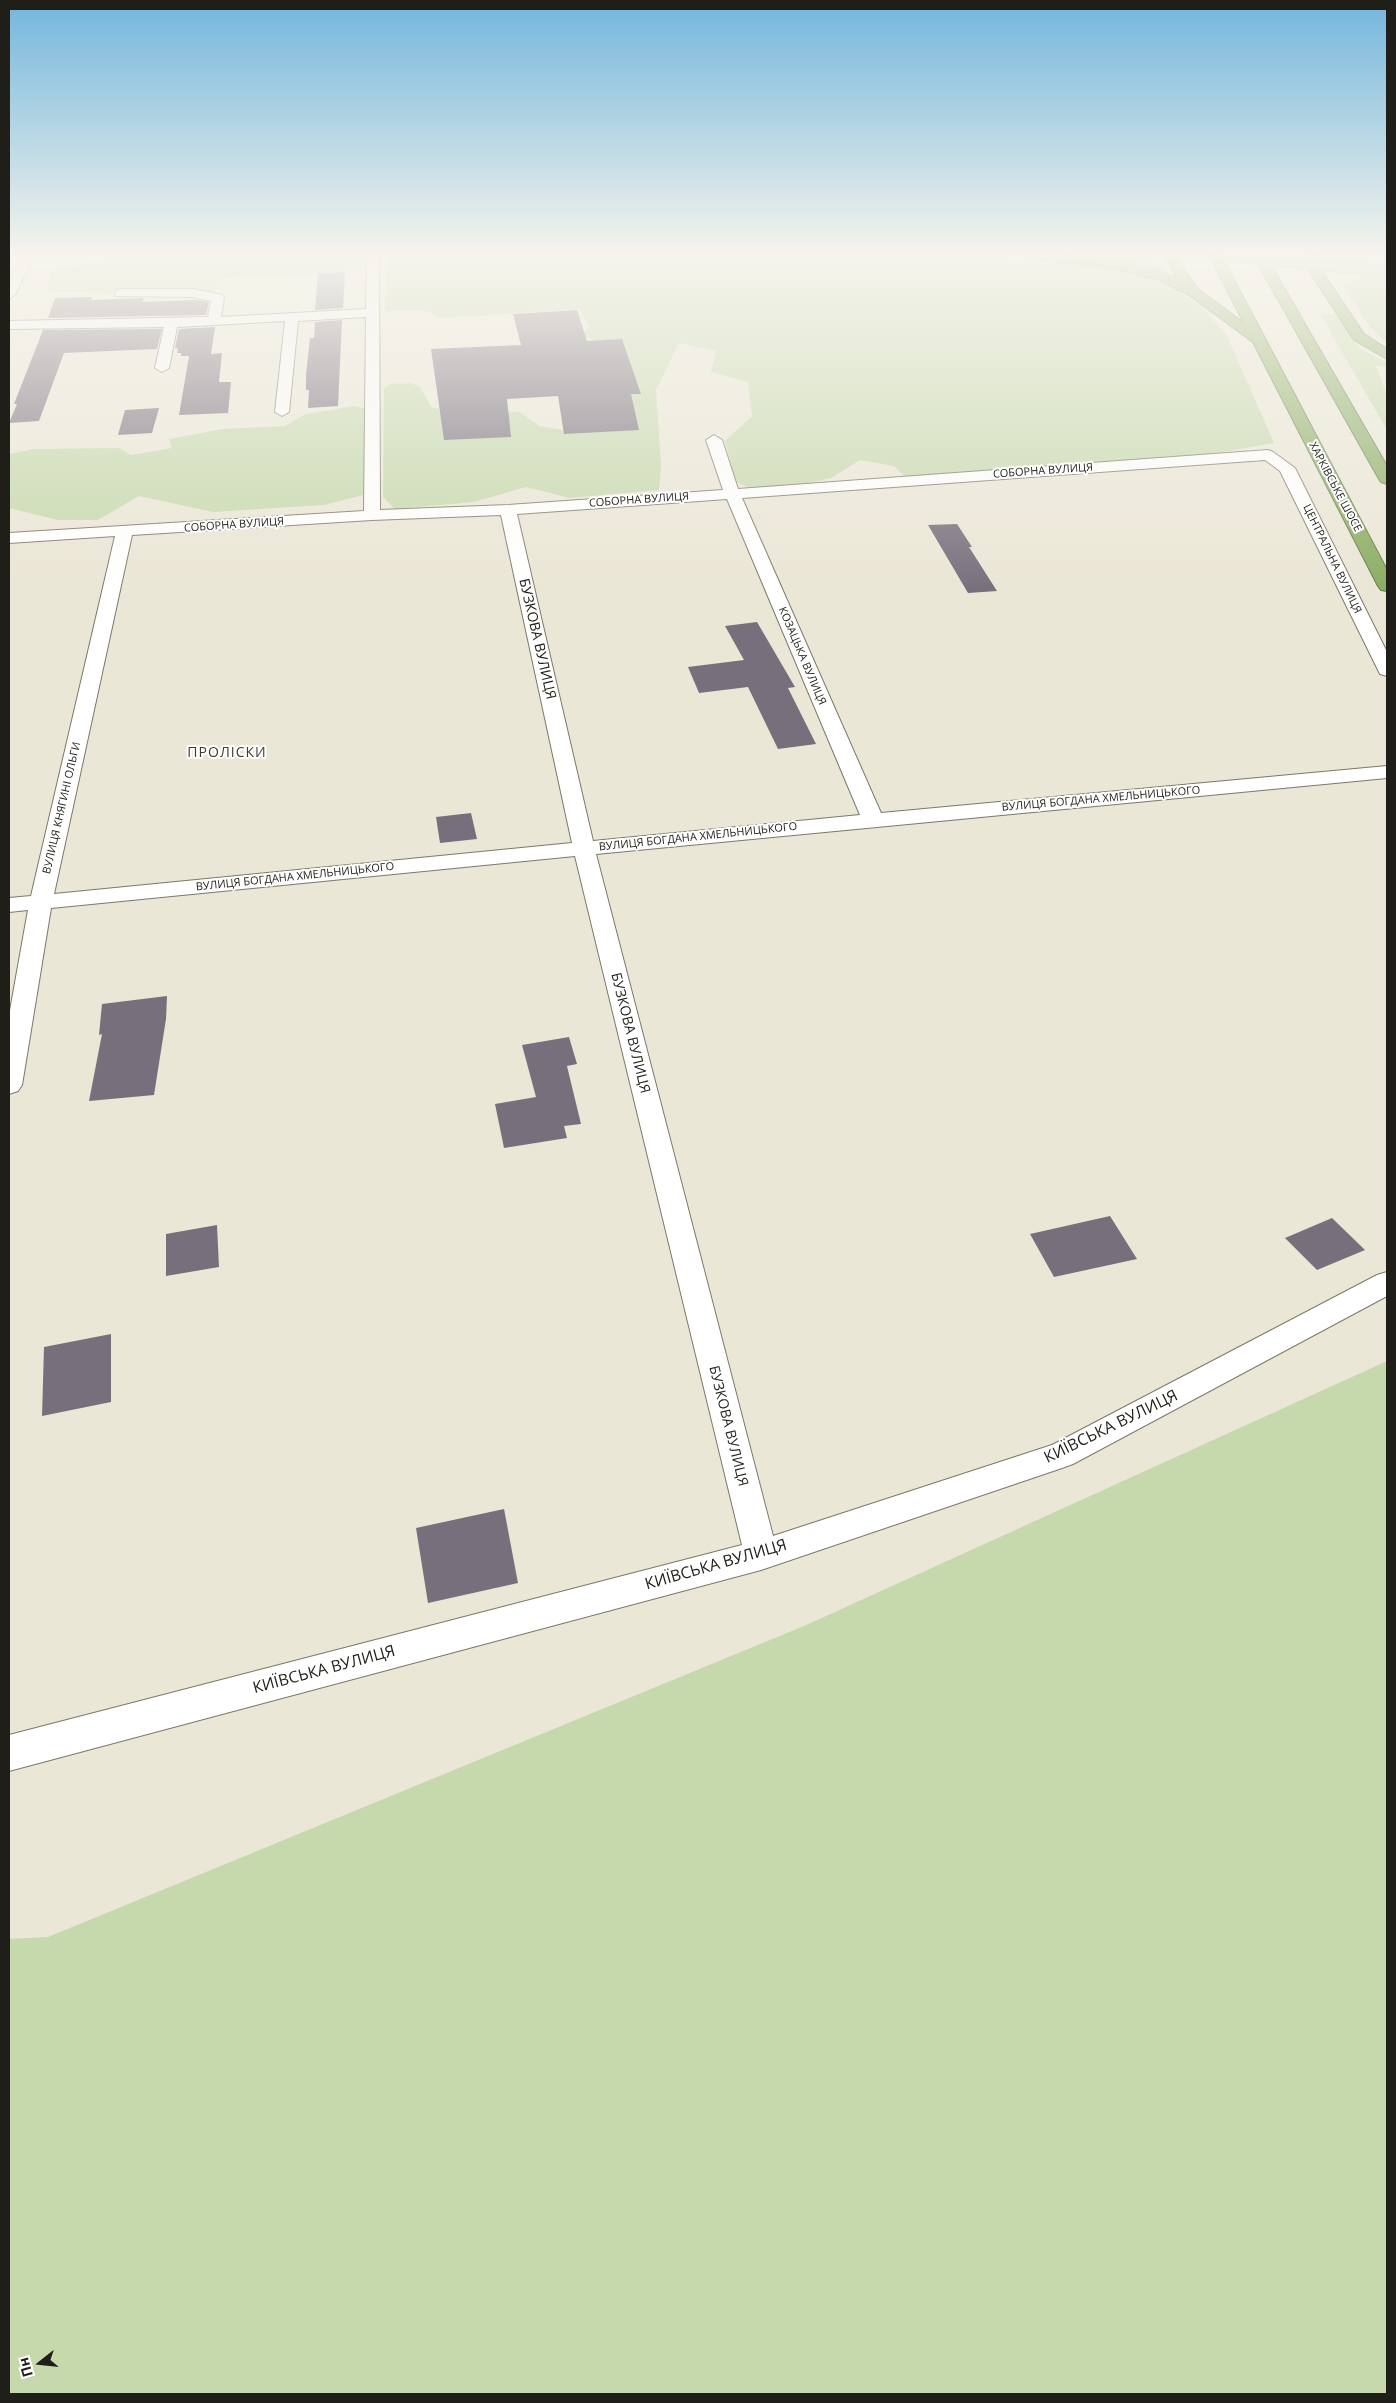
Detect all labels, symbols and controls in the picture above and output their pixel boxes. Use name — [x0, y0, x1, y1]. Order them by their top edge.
street label: ХАРКІВСЬКЕ ШОСЕ — [1306, 440, 1364, 534]
street label: СОБОРНА ВУЛИЦЯ — [992, 461, 1094, 481]
street label: СОБОРНА ВУЛИЦЯ — [588, 490, 690, 510]
street label: ЦЕНТРАЛЬНА ВУЛИЦЯ — [1300, 502, 1364, 616]
street label: СОБОРНА ВУЛИЦЯ — [183, 515, 285, 535]
street label: БУЗКОВА ВУЛИЦЯ — [515, 577, 559, 701]
street label: КОЗАЦЬКА ВУЛИЦЯ — [775, 605, 829, 707]
street label: ВУЛИЦЯ КНЯГИНІ ОЛЬГИ — [40, 741, 84, 875]
district label: ПРОЛІСКИ — [186, 745, 268, 761]
street label: ВУЛИЦЯ БОГДАНА ХМЕЛЬНИЦЬКОГО — [1001, 784, 1201, 814]
street label: ВУЛИЦЯ БОГДАНА ХМЕЛЬНИЦЬКОГО — [598, 820, 798, 854]
street label: ВУЛИЦЯ БОГДАНА ХМЕЛЬНИЦЬКОГО — [195, 860, 395, 894]
street label: БУЗКОВА ВУЛИЦЯ — [607, 971, 653, 1095]
street label: БУЗКОВА ВУЛИЦЯ — [705, 1364, 751, 1488]
street label: КИЇВСЬКА ВУЛИЦЯ — [1041, 1386, 1181, 1468]
street label: КИЇВСЬКА ВУЛИЦЯ — [643, 1536, 789, 1594]
street label: КИЇВСЬКА ВУЛИЦЯ — [251, 1642, 397, 1698]
north arrow — [15, 2338, 65, 2388]
text: Пн — [13, 2355, 37, 2379]

